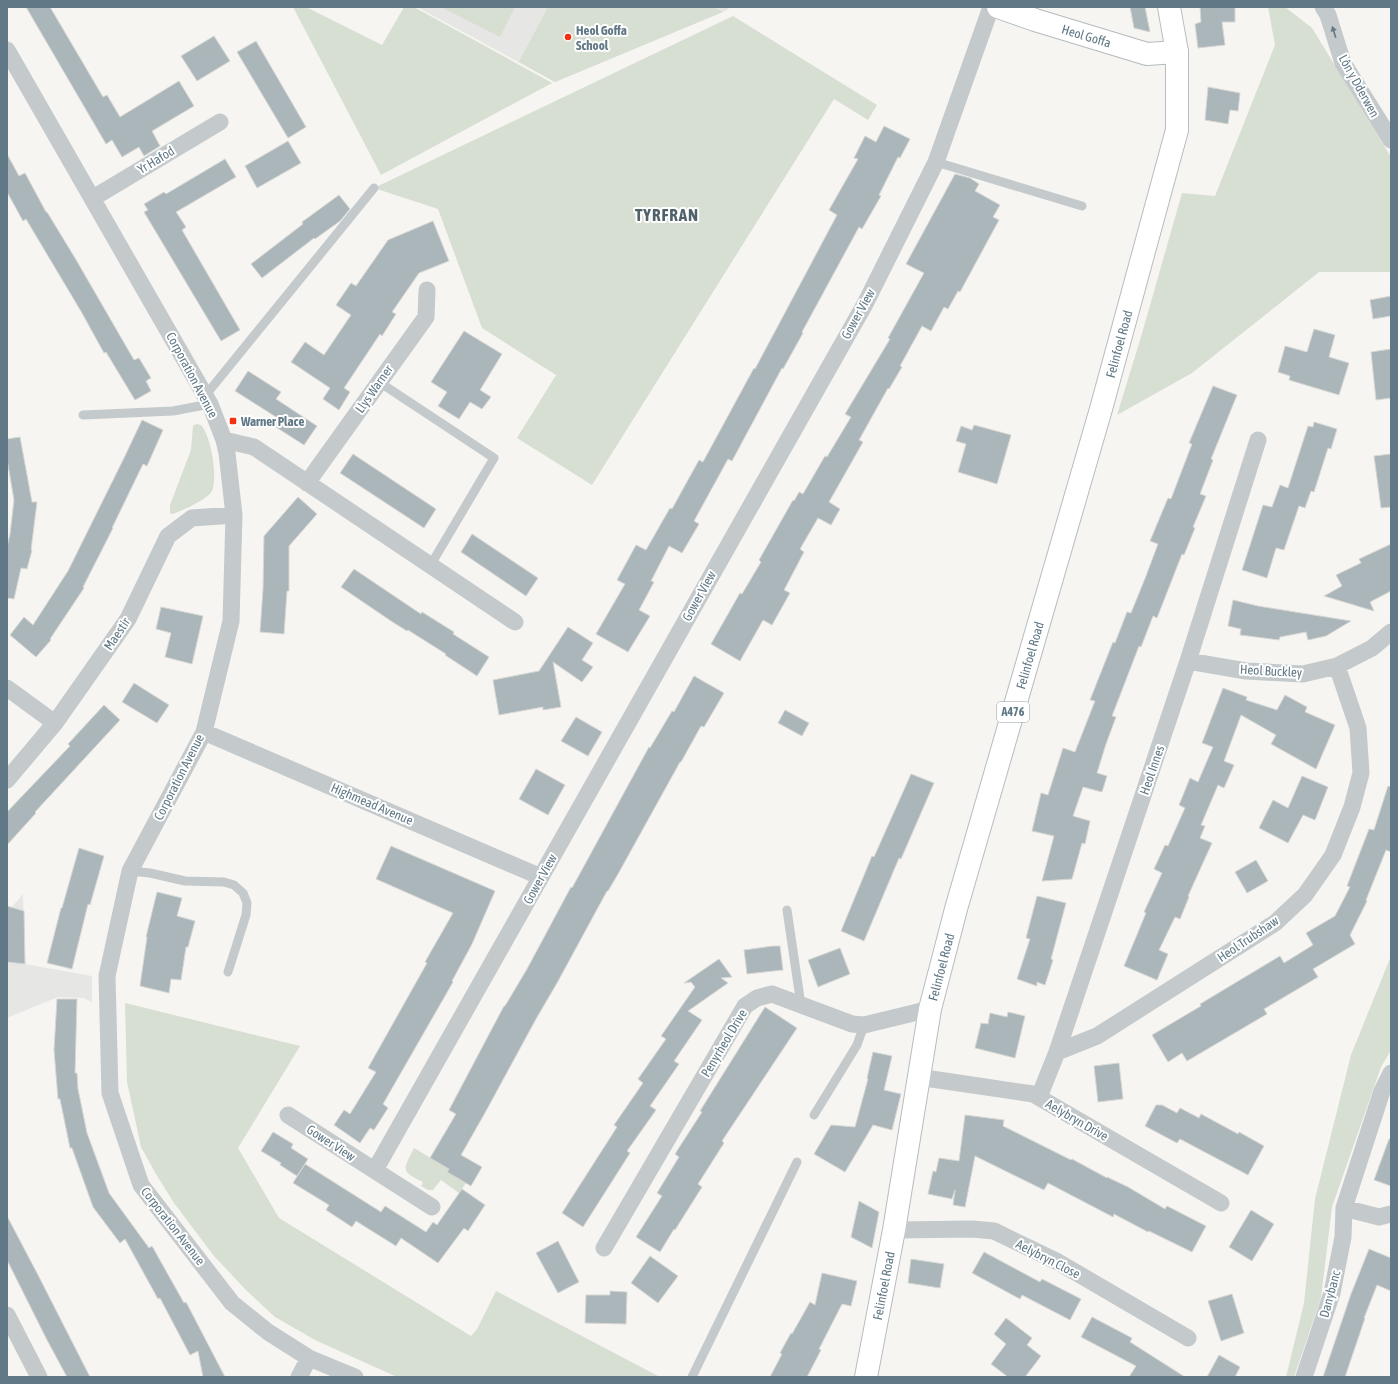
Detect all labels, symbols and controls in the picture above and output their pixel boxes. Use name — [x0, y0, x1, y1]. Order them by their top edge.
street label: Heol Goffa — [1060, 21, 1113, 50]
place label: Heol Goffa School — [576, 23, 627, 53]
one-way arrow — [1331, 26, 1337, 38]
marker: Heol Goffa School — [563, 32, 573, 42]
street label: Lôn y Dderwen — [1336, 52, 1382, 120]
street label: Yr Hafod — [135, 143, 177, 177]
district label: TYRFRAN — [635, 205, 699, 225]
street label: Gower View — [838, 286, 878, 342]
street label: Felinfoel Road — [1102, 308, 1135, 379]
street label: Corporation Avenue — [163, 330, 221, 420]
street label: Llys Warner — [352, 362, 396, 416]
place label: Warner Place — [240, 414, 304, 429]
marker: Warner Place — [228, 416, 238, 426]
street label: Gower View — [679, 568, 719, 624]
street label: Maestir — [101, 615, 133, 653]
street label: Felinfoel Road — [1013, 620, 1046, 691]
street label: Heol Buckley — [1240, 662, 1303, 680]
road number: A476 — [997, 702, 1029, 722]
street label: Corporation Avenue — [151, 731, 207, 823]
street label: Heol Innes — [1137, 743, 1168, 797]
street label: Highmead Avenue — [329, 780, 415, 828]
street label: Gower View — [520, 851, 560, 907]
street label: Heol Trubshaw — [1215, 913, 1282, 965]
street label: Felinfoel Road — [925, 932, 957, 1002]
street label: Penyrheol Drive — [698, 1006, 750, 1080]
street label: Aelybryn Drive — [1043, 1096, 1111, 1144]
street label: Gower View — [304, 1122, 358, 1164]
street label: Corporation Avenue — [138, 1184, 208, 1268]
street label: Aelybryn Close — [1013, 1236, 1083, 1282]
street label: Felinfoel Road — [870, 1250, 897, 1321]
street label: Danybanc — [1317, 1269, 1344, 1319]

